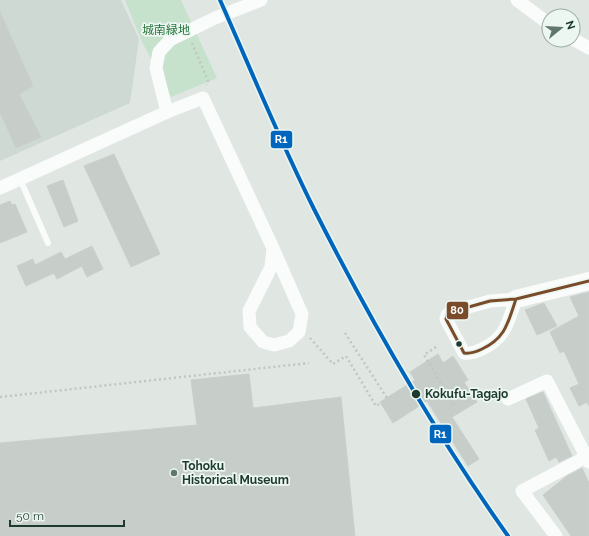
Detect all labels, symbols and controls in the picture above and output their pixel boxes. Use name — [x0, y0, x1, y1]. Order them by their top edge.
north arrow — [541, 8, 581, 48]
text: N — [563, 19, 578, 31]
park label: 城南緑地 — [142, 23, 190, 37]
line badge: R1 — [270, 130, 293, 149]
text: R1 — [275, 133, 288, 146]
line badge: 80 — [446, 301, 469, 320]
text: 80 — [450, 304, 464, 317]
unlabelled marker — [454, 339, 464, 349]
place label: Kokufu-Tagajo — [425, 387, 508, 401]
marker: Kokufu-Tagajo — [410, 388, 422, 400]
line badge: R1 — [429, 424, 452, 444]
text: R1 — [434, 428, 447, 441]
place label: Tohoku Historical Museum — [182, 459, 289, 487]
marker: Tohoku Historical Museum — [169, 468, 179, 478]
scale bar — [10, 502, 124, 528]
text: 50 m — [16, 509, 44, 523]

